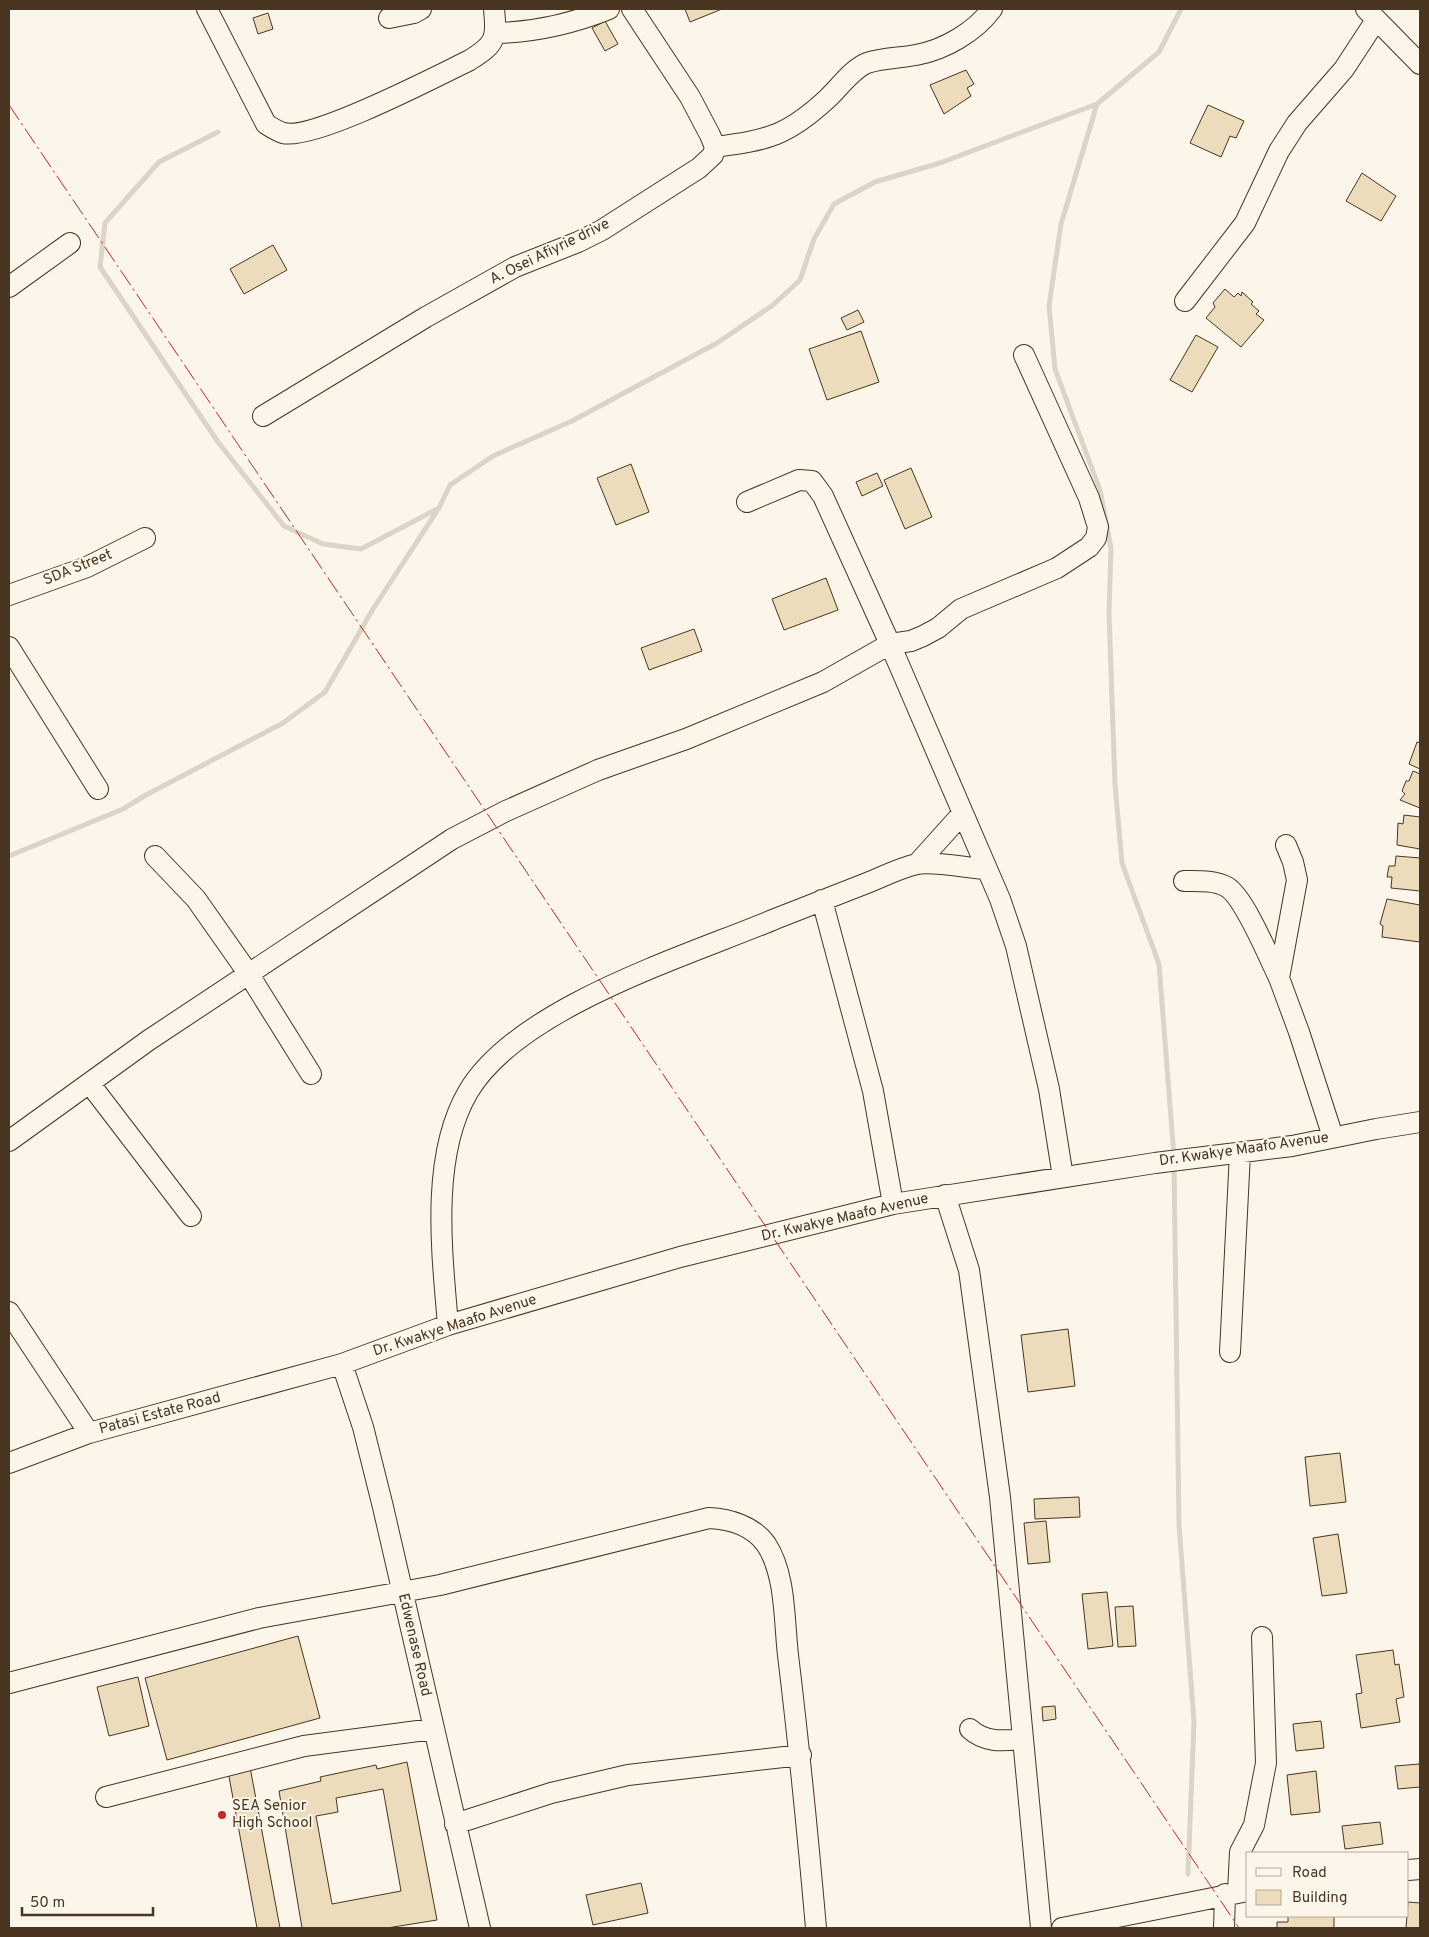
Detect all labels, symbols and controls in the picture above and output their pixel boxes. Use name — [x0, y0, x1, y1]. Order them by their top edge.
street label: A. Osei Afiyrie drive — [487, 215, 613, 289]
street label: SDA Street — [41, 546, 115, 590]
street label: Dr. Kwakye Maafo Avenue — [1158, 1129, 1330, 1171]
street label: Dr. Kwakye Maafo Avenue — [759, 1189, 931, 1247]
street label: Dr. Kwakye Maafo Avenue — [371, 1291, 539, 1361]
street label: Patasi Estate Road — [97, 1389, 223, 1439]
street label: Edwenase Road — [393, 1592, 435, 1698]
place label: SEA Senior High School — [232, 1797, 313, 1833]
marker: SEA Senior High School — [216, 1809, 228, 1821]
legend — [1246, 1852, 1409, 1917]
text: Road — [1292, 1864, 1327, 1883]
scale bar — [22, 1884, 154, 1916]
text: Building — [1292, 1889, 1347, 1908]
text: 50 m — [30, 1894, 65, 1913]

